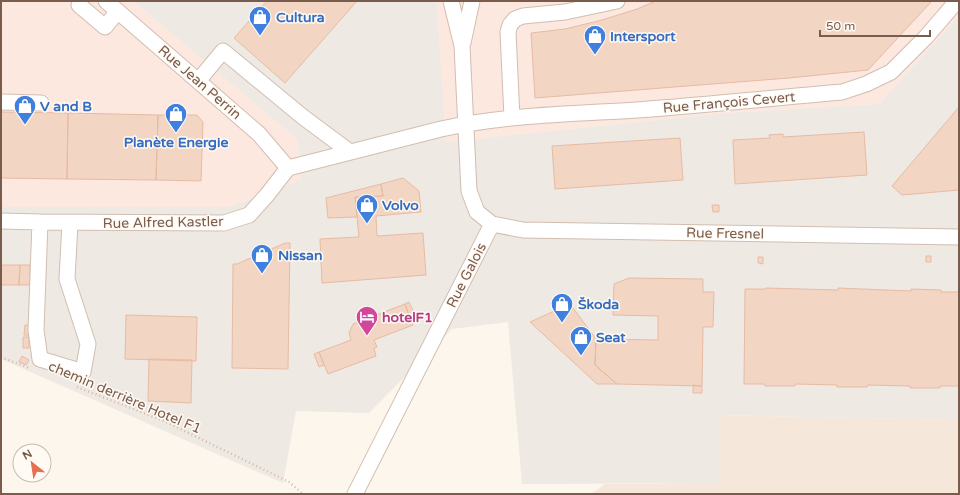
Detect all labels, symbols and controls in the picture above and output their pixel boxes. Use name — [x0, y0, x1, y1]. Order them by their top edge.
shop icon: Cultura — [247, 4, 273, 37]
place label: Cultura — [276, 9, 325, 26]
scale bar — [820, 12, 930, 38]
text: 50 m — [826, 19, 855, 33]
shop icon: Intersport — [582, 23, 608, 56]
place label: Intersport — [610, 28, 676, 45]
street label: Rue Jean Perrin — [155, 42, 245, 123]
street label: Rue François Cevert — [662, 88, 797, 117]
shop icon: V and B — [12, 93, 38, 126]
place label: V and B — [40, 98, 92, 115]
shop icon: Planète Energie — [163, 101, 189, 134]
place label: Planète Energie — [124, 134, 228, 151]
shop icon: Volvo — [354, 192, 380, 225]
place label: Volvo — [382, 197, 419, 214]
street label: Rue Alfred Kastler — [102, 213, 224, 232]
street label: Rue Fresnel — [686, 224, 764, 243]
street label: Rue Galois — [443, 240, 490, 311]
shop icon: Nissan — [249, 242, 275, 275]
place label: Nissan — [278, 247, 322, 264]
shop icon: Škoda — [549, 291, 575, 324]
place label: Škoda — [578, 296, 619, 313]
hotel icon: hotelF1 — [354, 304, 380, 337]
place label: hotelF1 — [382, 309, 433, 326]
shop icon: Seat — [568, 324, 594, 357]
place label: Seat — [596, 329, 626, 346]
street label: chemin derrière Hotel F1 — [46, 358, 204, 437]
north arrow — [12, 443, 52, 483]
text: N — [20, 447, 34, 463]

